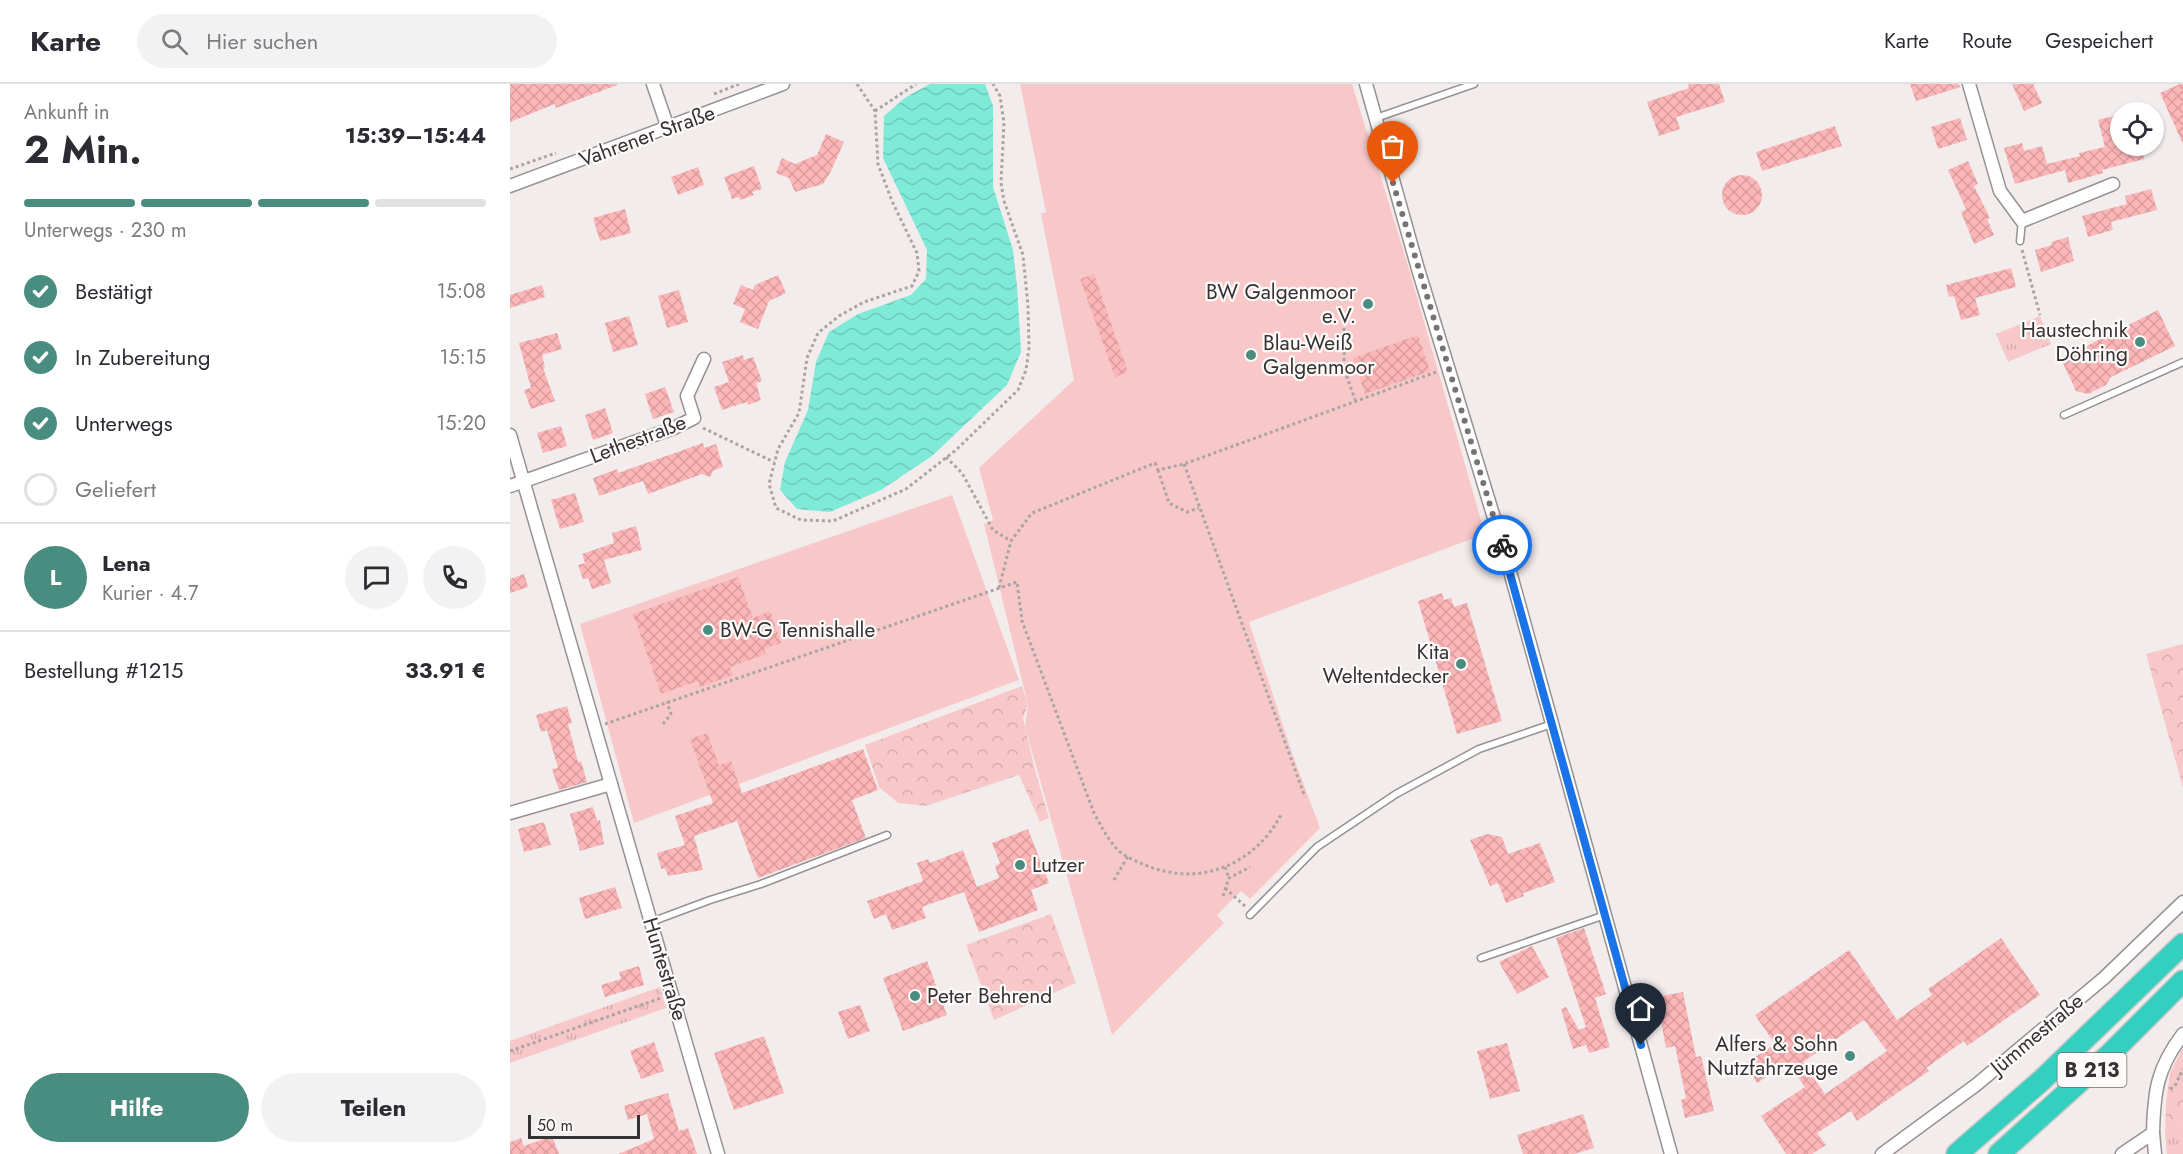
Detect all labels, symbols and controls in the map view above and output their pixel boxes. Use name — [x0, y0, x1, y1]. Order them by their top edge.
search box — [137, 14, 557, 68]
text: Karte — [30, 21, 101, 62]
icon: search — [158, 25, 191, 58]
text: Hier suchen — [206, 25, 318, 57]
text: Karte — [1884, 26, 1929, 56]
text: Route — [1962, 26, 2012, 56]
text: Gespeichert — [2045, 26, 2153, 56]
street label: Vahrener Straße — [575, 97, 719, 174]
text: Ankunft in — [24, 98, 110, 127]
map controls — [2110, 102, 2164, 156]
button: locate — [2110, 102, 2164, 156]
text: 15:39–15:44 — [345, 119, 486, 151]
text: 2 Min. — [24, 121, 142, 178]
pin — [1367, 121, 1418, 183]
icon: bag — [1376, 130, 1409, 163]
text: Unterwegs · 230 m — [24, 216, 187, 245]
icon: check — [24, 275, 57, 308]
text: Bestätigt — [75, 275, 152, 307]
text: 15:08 — [437, 277, 486, 306]
place label: BW Galgenmoor e.V. — [1206, 277, 1357, 331]
marker: BW Galgenmoor e.V. — [1361, 297, 1375, 311]
place label: Haustechnik Döhring — [2021, 315, 2129, 369]
place label: Blau-Weiß Galgenmoor — [1263, 328, 1375, 382]
marker: Haustechnik Döhring — [2133, 335, 2147, 349]
icon: check — [24, 341, 57, 374]
text: In Zubereitung — [75, 341, 210, 373]
text: 15:15 — [439, 343, 486, 372]
marker: Blau-Weiß Galgenmoor — [1244, 348, 1258, 362]
icon: check — [24, 407, 57, 440]
text: Unterwegs — [75, 407, 173, 439]
street label: Lethestraße — [586, 407, 691, 471]
text: 15:20 — [436, 409, 486, 438]
text: Geliefert — [75, 473, 156, 505]
courier — [1472, 515, 1532, 575]
icon: bike — [1486, 529, 1519, 562]
button: chat — [345, 546, 408, 609]
button: phone — [423, 546, 486, 609]
text: Lena — [102, 547, 151, 579]
text: L — [50, 561, 61, 593]
text: Kurier · 4.7 — [102, 579, 199, 608]
place label: BW-G Tennishalle — [720, 615, 875, 645]
marker: BW-G Tennishalle — [701, 623, 715, 637]
place label: Kita Weltentdecker — [1323, 637, 1450, 691]
text: Bestellung #1215 — [24, 654, 183, 686]
text: 33.91 € — [405, 654, 486, 686]
marker: Kita Weltentdecker — [1454, 657, 1468, 671]
place label: Lutzer — [1032, 850, 1085, 880]
marker: Lutzer — [1013, 858, 1027, 872]
street label: Huntestraße — [635, 914, 695, 1024]
place label: Peter Behrend — [927, 981, 1052, 1011]
pin — [1615, 983, 1666, 1045]
street label: Jümmestraße — [1982, 986, 2090, 1084]
marker: Peter Behrend — [908, 989, 922, 1003]
icon: home — [1624, 992, 1657, 1025]
place label: Alfers & Sohn Nutzfahrzeuge — [1707, 1029, 1838, 1083]
marker: Alfers & Sohn Nutzfahrzeuge — [1843, 1049, 1857, 1063]
road number: B 213 — [2058, 1053, 2126, 1087]
button: Hilfe — [24, 1073, 249, 1142]
button: Teilen — [261, 1073, 486, 1142]
scale bar — [528, 1112, 640, 1140]
text: 50 m — [537, 1114, 573, 1137]

